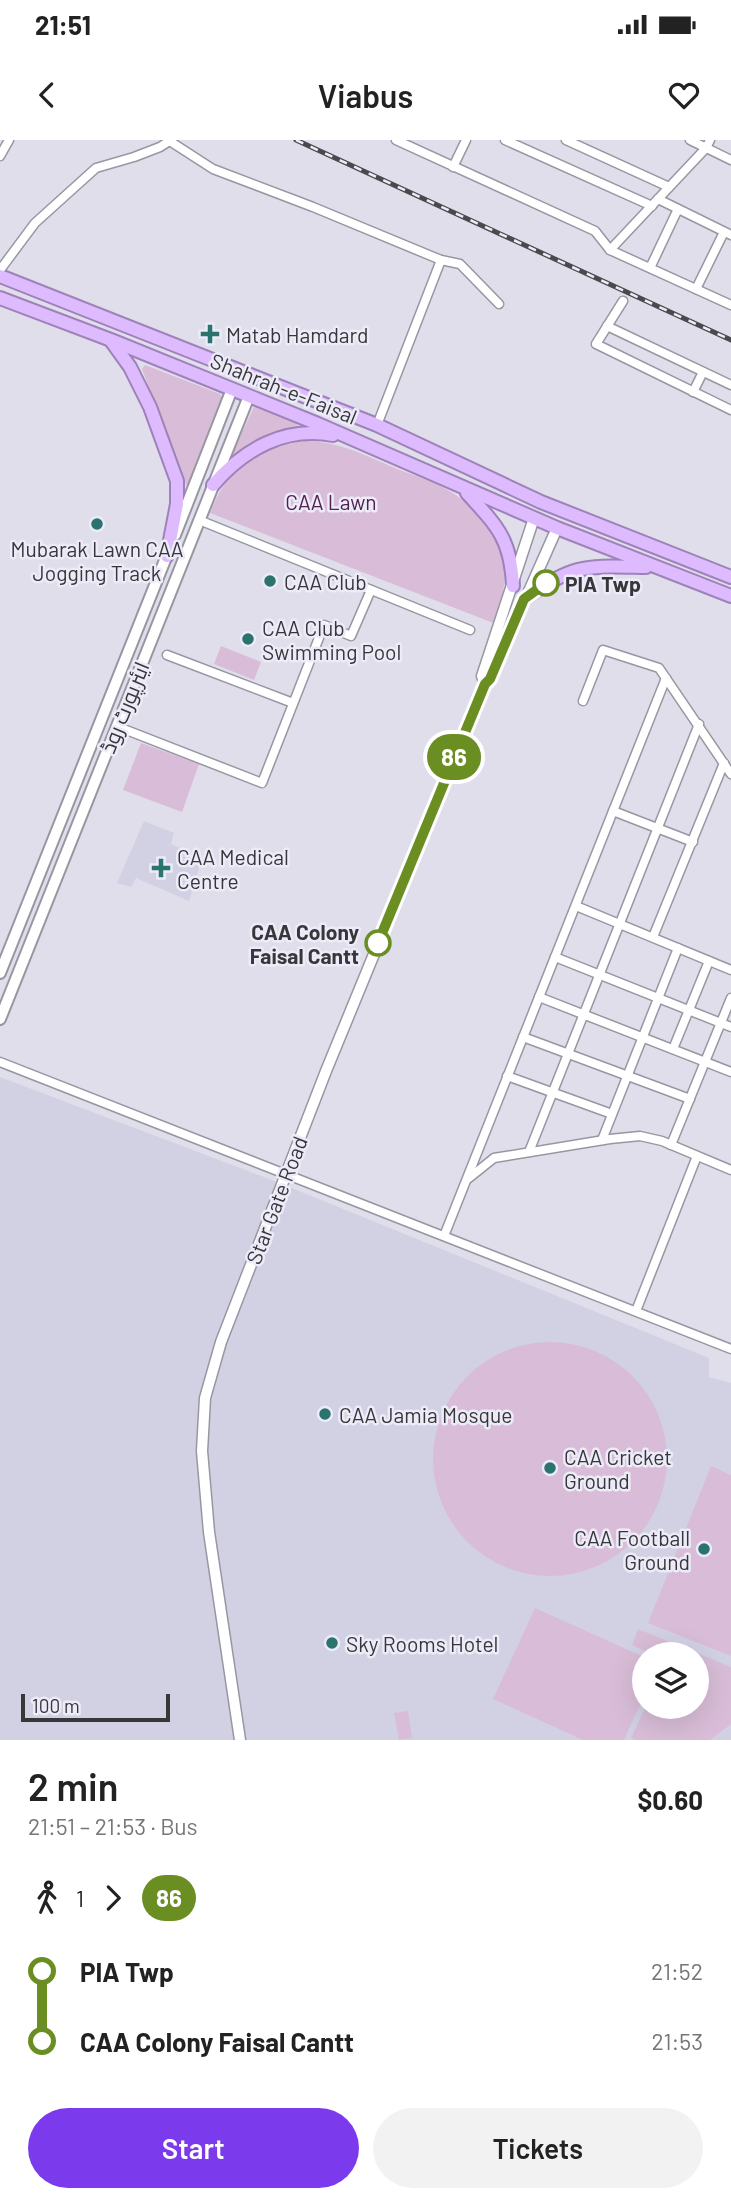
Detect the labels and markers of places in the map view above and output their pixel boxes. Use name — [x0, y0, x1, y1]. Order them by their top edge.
place label: Matab Hamdard — [226, 322, 369, 347]
marker: Matab Hamdard — [200, 324, 220, 344]
marker: Mubarak Lawn CAA Jogging Track — [89, 516, 105, 532]
place label: Mubarak Lawn CAA Jogging Track — [11, 536, 184, 585]
place label: CAA Club — [284, 569, 367, 594]
marker: PIA Twp — [533, 570, 559, 596]
place label: PIA Twp — [565, 571, 641, 596]
marker: CAA Club — [262, 573, 278, 589]
place label: CAA Club Swimming Pool — [262, 615, 401, 664]
marker: CAA Club Swimming Pool — [240, 631, 256, 647]
place label: CAA Medical Centre — [177, 844, 289, 893]
marker: CAA Medical Centre — [151, 858, 171, 878]
place label: CAA Colony Faisal Cantt — [250, 919, 359, 968]
marker: CAA Colony Faisal Cantt — [365, 930, 391, 956]
place label: CAA Jamia Mosque — [339, 1402, 513, 1427]
marker: CAA Jamia Mosque — [317, 1406, 333, 1422]
place label: CAA Cricket Ground — [564, 1444, 672, 1493]
marker: CAA Cricket Ground — [542, 1460, 558, 1476]
place label: CAA Football Ground — [574, 1525, 690, 1574]
marker: CAA Football Ground — [696, 1541, 712, 1557]
place label: Sky Rooms Hotel — [346, 1631, 498, 1656]
marker: Sky Rooms Hotel — [324, 1635, 340, 1651]

